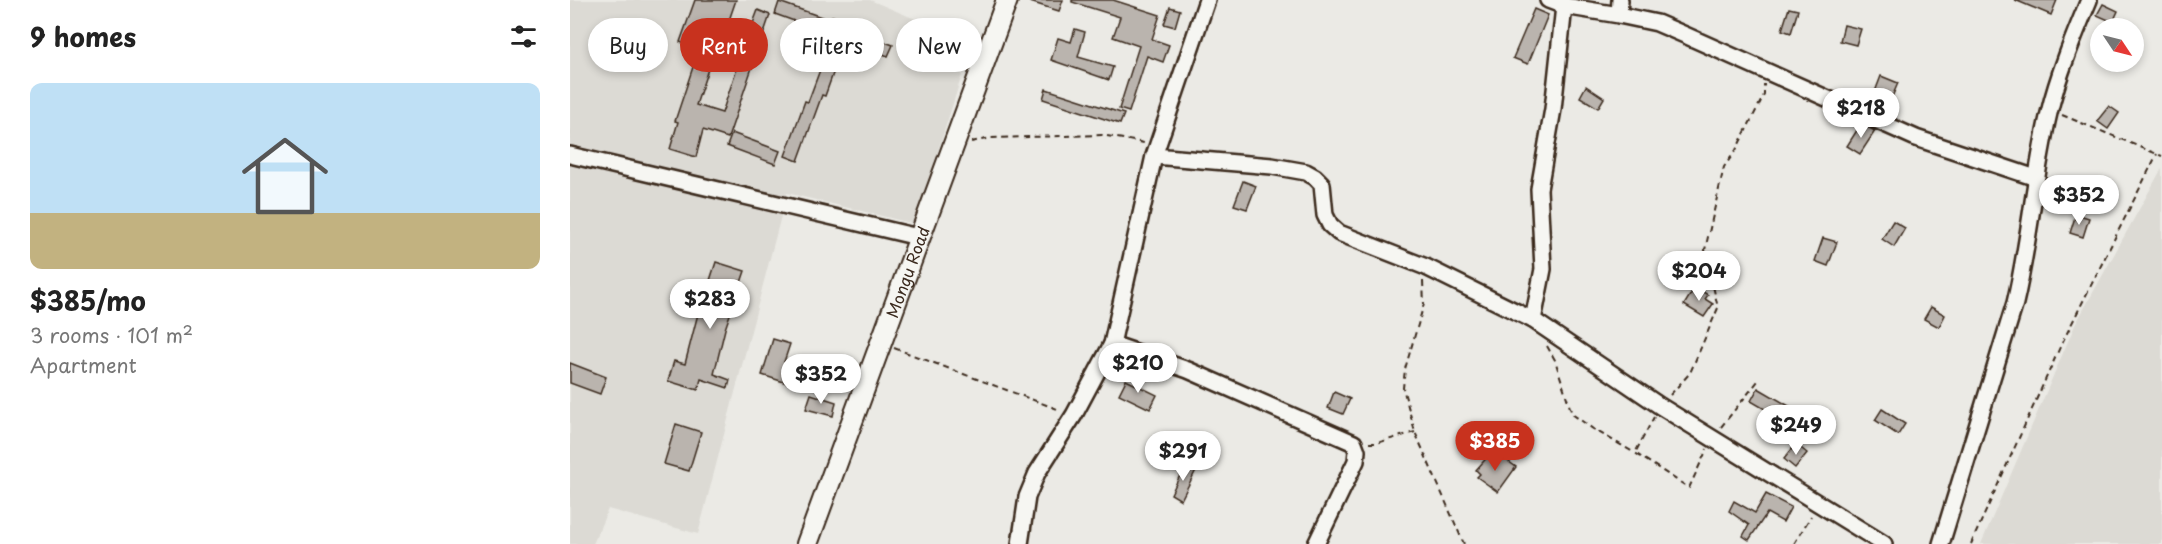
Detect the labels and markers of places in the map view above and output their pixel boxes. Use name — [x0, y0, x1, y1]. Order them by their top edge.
pin: $218 — [1825, 88, 1897, 139]
pin: $352 — [2043, 175, 2115, 226]
pin: $204 — [1663, 251, 1735, 302]
pin: $283 — [674, 279, 746, 330]
pin: $210 — [1102, 343, 1174, 394]
pin: $352 — [785, 354, 857, 405]
pin: $249 — [1760, 405, 1832, 456]
pin: $385 — [1459, 421, 1531, 472]
pin: $291 — [1147, 431, 1219, 482]

